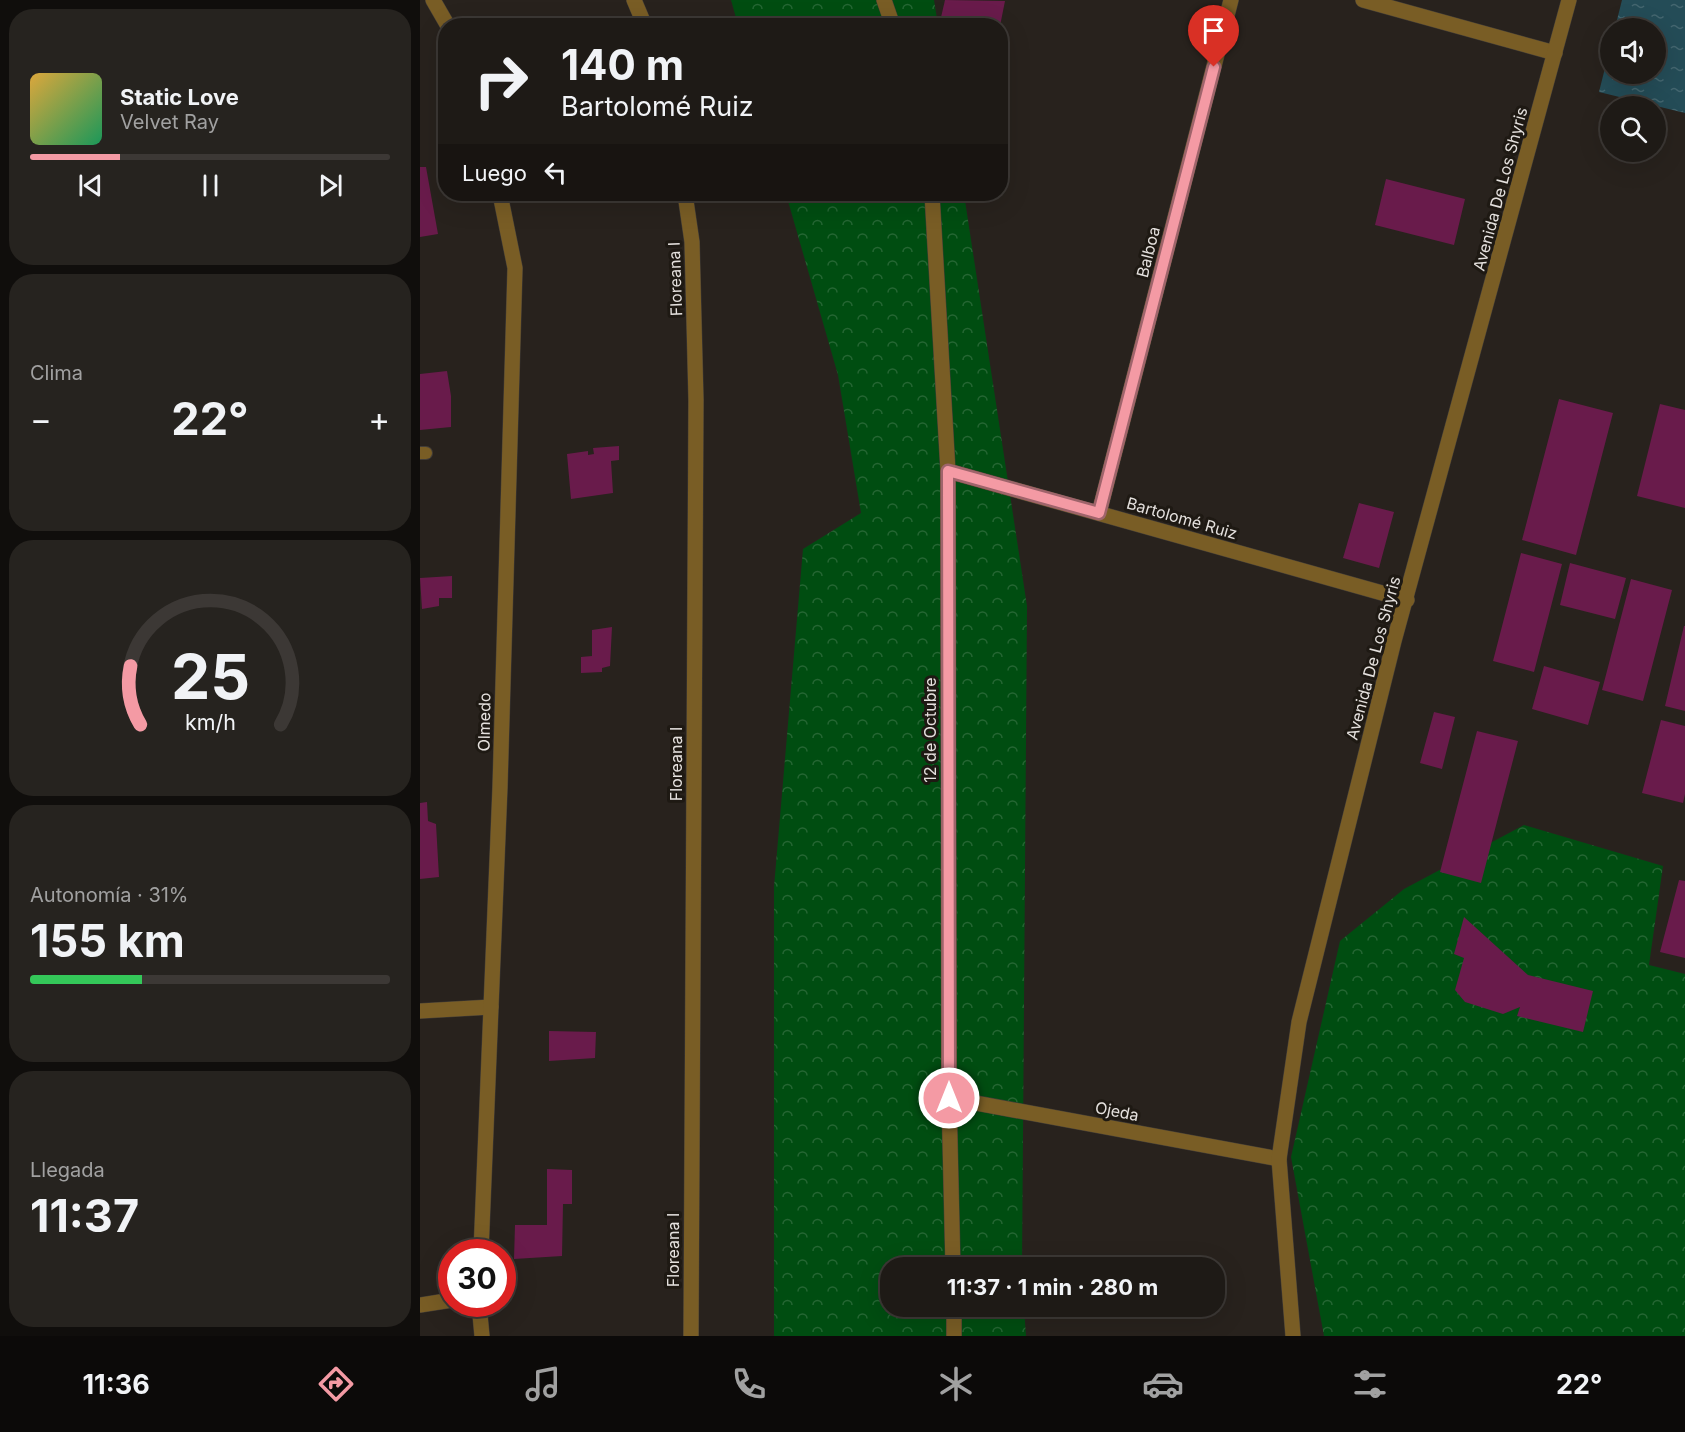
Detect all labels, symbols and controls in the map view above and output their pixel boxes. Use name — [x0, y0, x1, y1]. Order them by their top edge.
pin — [1188, 5, 1239, 67]
icon: arrive — [1197, 14, 1230, 47]
map controls — [1600, 18, 1666, 162]
button: sound — [1600, 18, 1666, 84]
text: 140 m — [561, 39, 684, 90]
icon: right — [462, 42, 540, 120]
text: Static Love — [120, 84, 239, 110]
text: Bartolomé Ruiz — [561, 90, 754, 123]
button: search — [1600, 96, 1666, 162]
street label: Avenida De Los Shyris — [1469, 105, 1531, 273]
text: Velvet Ray — [120, 110, 219, 134]
icon: left — [539, 156, 572, 189]
text: Luego — [462, 160, 527, 186]
icon: previous — [74, 169, 107, 202]
icon: pause — [194, 169, 227, 202]
icon: next — [314, 169, 347, 202]
street label: Balboa — [1132, 224, 1164, 280]
street label: Floreana I — [664, 241, 686, 317]
text: Clima — [30, 361, 83, 385]
text: 22° — [171, 391, 249, 446]
text: − — [30, 399, 52, 439]
text: + — [368, 399, 390, 439]
street label: Bartolomé Ruiz — [1124, 493, 1240, 543]
street label: Avenida De Los Shyris — [1342, 574, 1404, 742]
text: 25 — [170, 639, 250, 714]
street label: 12 de Octubre — [920, 677, 940, 783]
street label: Olmedo — [473, 692, 495, 752]
text: km/h — [185, 709, 235, 735]
street label: Floreana I — [666, 727, 686, 801]
text: Autonomía · 31% — [30, 883, 189, 907]
text: 155 km — [30, 913, 185, 968]
position arrow — [917, 1066, 981, 1130]
street label: Ojeda — [1093, 1097, 1141, 1125]
text: Llegada — [30, 1158, 105, 1182]
text: 11:37 — [30, 1188, 139, 1243]
street label: Floreana I — [663, 1213, 683, 1287]
speed limit sign: 30 — [438, 1239, 516, 1317]
text: 11:37 · 1 min · 280 m — [947, 1274, 1158, 1300]
icon: directions — [315, 1363, 357, 1405]
icon: music — [522, 1363, 564, 1405]
icon: phone — [728, 1363, 770, 1405]
icon: climate — [935, 1363, 977, 1405]
icon: car — [1142, 1363, 1184, 1405]
icon: filters — [1349, 1363, 1391, 1405]
text: 11:36 — [82, 1368, 150, 1401]
text: 22° — [1556, 1368, 1602, 1401]

